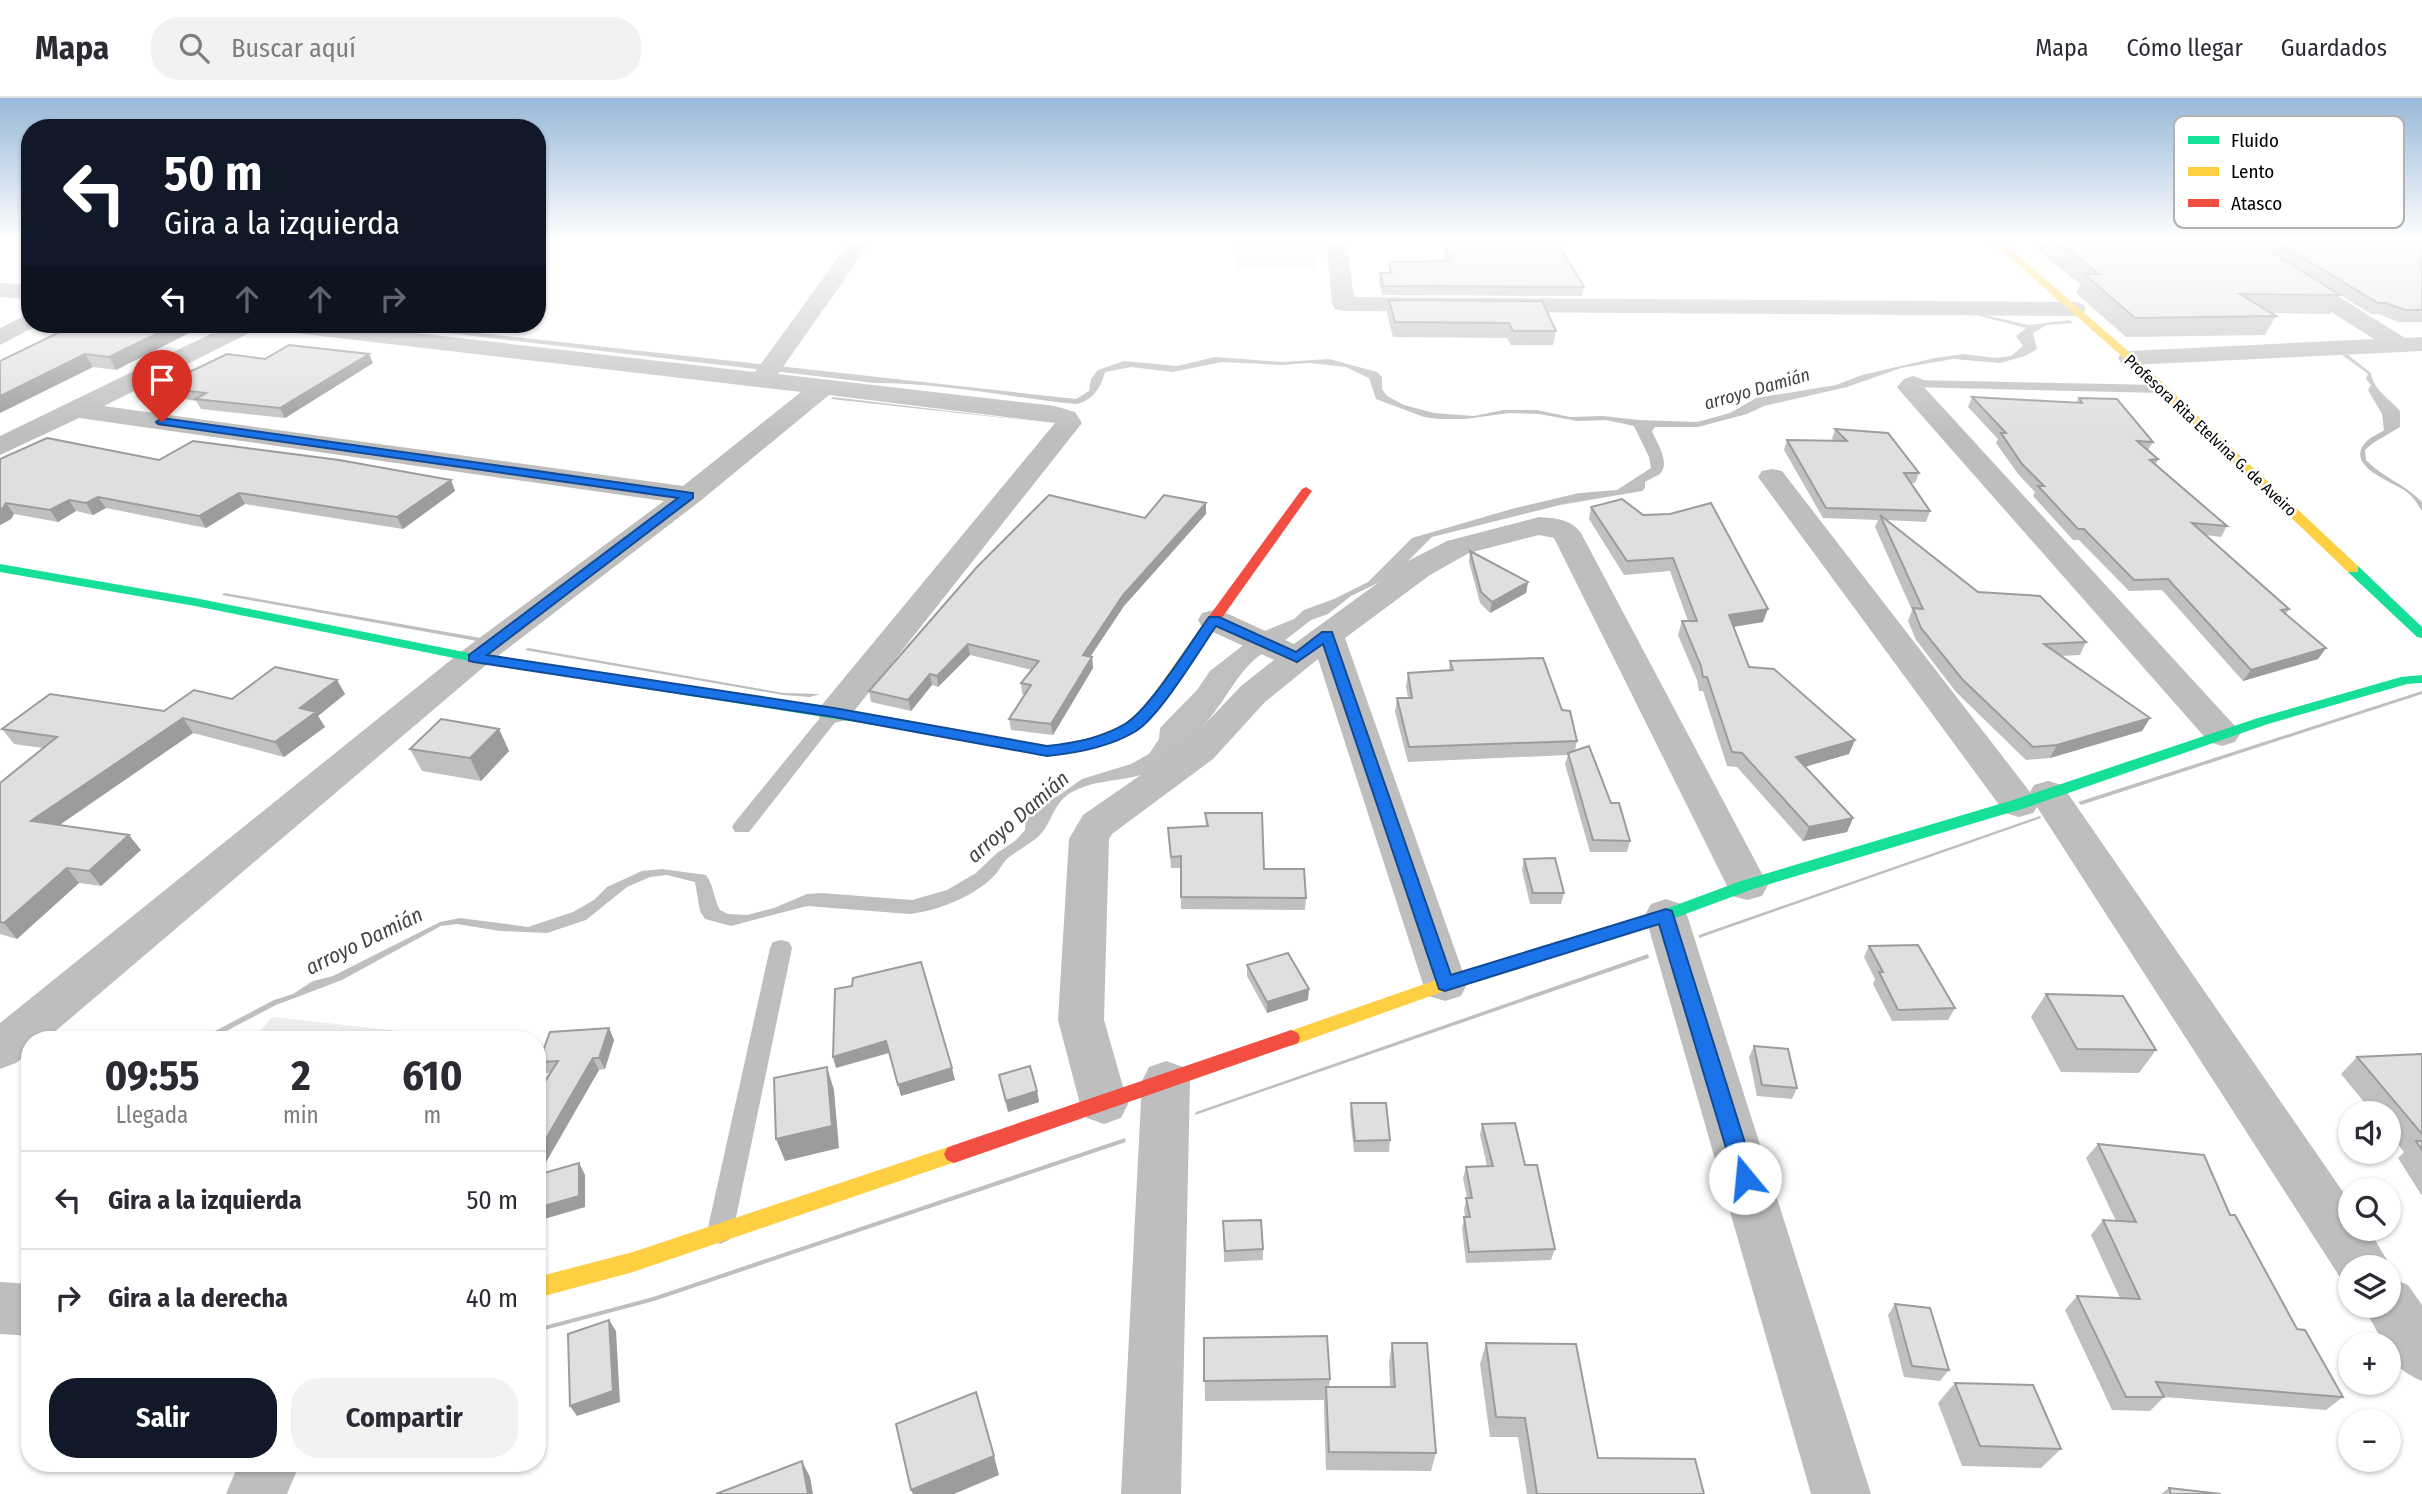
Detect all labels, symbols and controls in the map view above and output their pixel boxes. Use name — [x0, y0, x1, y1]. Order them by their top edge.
search box — [151, 17, 641, 80]
text: Mapa — [35, 28, 109, 68]
icon: search — [175, 29, 213, 67]
text: Buscar aquí — [231, 33, 356, 64]
text: Mapa — [2035, 34, 2088, 62]
text: Cómo llegar — [2126, 34, 2243, 62]
text: Guardados — [2281, 34, 2387, 62]
legend — [2174, 116, 2404, 228]
text: Fluido — [2231, 129, 2279, 152]
text: 50 m — [164, 144, 262, 203]
icon: left — [49, 147, 140, 238]
text: Lento — [2231, 160, 2274, 183]
text: Atasco — [2231, 192, 2282, 215]
text: Gira a la izquierda — [164, 204, 400, 242]
icon: left — [155, 280, 193, 318]
icon: ahead — [228, 280, 266, 318]
icon: ahead — [301, 280, 339, 318]
icon: right — [374, 280, 412, 318]
pin — [132, 350, 192, 422]
street label: Profesora Rita Etelvina G. de Aveiro — [2121, 350, 2301, 520]
icon: arrive — [143, 361, 181, 399]
water label: arroyo Damián — [1702, 363, 1812, 415]
water label: arroyo Damián — [961, 765, 1075, 869]
water label: arroyo Damián — [301, 901, 427, 981]
text: 09:55 — [104, 1051, 200, 1101]
text: 2 — [291, 1051, 311, 1101]
text: 610 — [402, 1051, 463, 1101]
text: Llegada — [116, 1101, 188, 1129]
text: min — [283, 1101, 319, 1129]
text: m — [423, 1101, 441, 1129]
map controls — [2338, 1101, 2401, 1472]
button: sound — [2338, 1101, 2401, 1164]
position arrow — [1708, 1141, 1782, 1215]
button: search — [2338, 1178, 2401, 1241]
icon: left — [49, 1181, 87, 1219]
text: Gira a la izquierda — [108, 1185, 302, 1216]
text: 50 m — [466, 1185, 518, 1216]
button: layers — [2338, 1255, 2401, 1318]
icon: right — [49, 1279, 87, 1317]
text: Gira a la derecha — [108, 1283, 288, 1314]
text: 40 m — [466, 1283, 518, 1314]
button: + — [2338, 1332, 2401, 1395]
button: Salir — [49, 1378, 277, 1458]
button: Compartir — [291, 1378, 518, 1458]
button: − — [2338, 1409, 2401, 1472]

